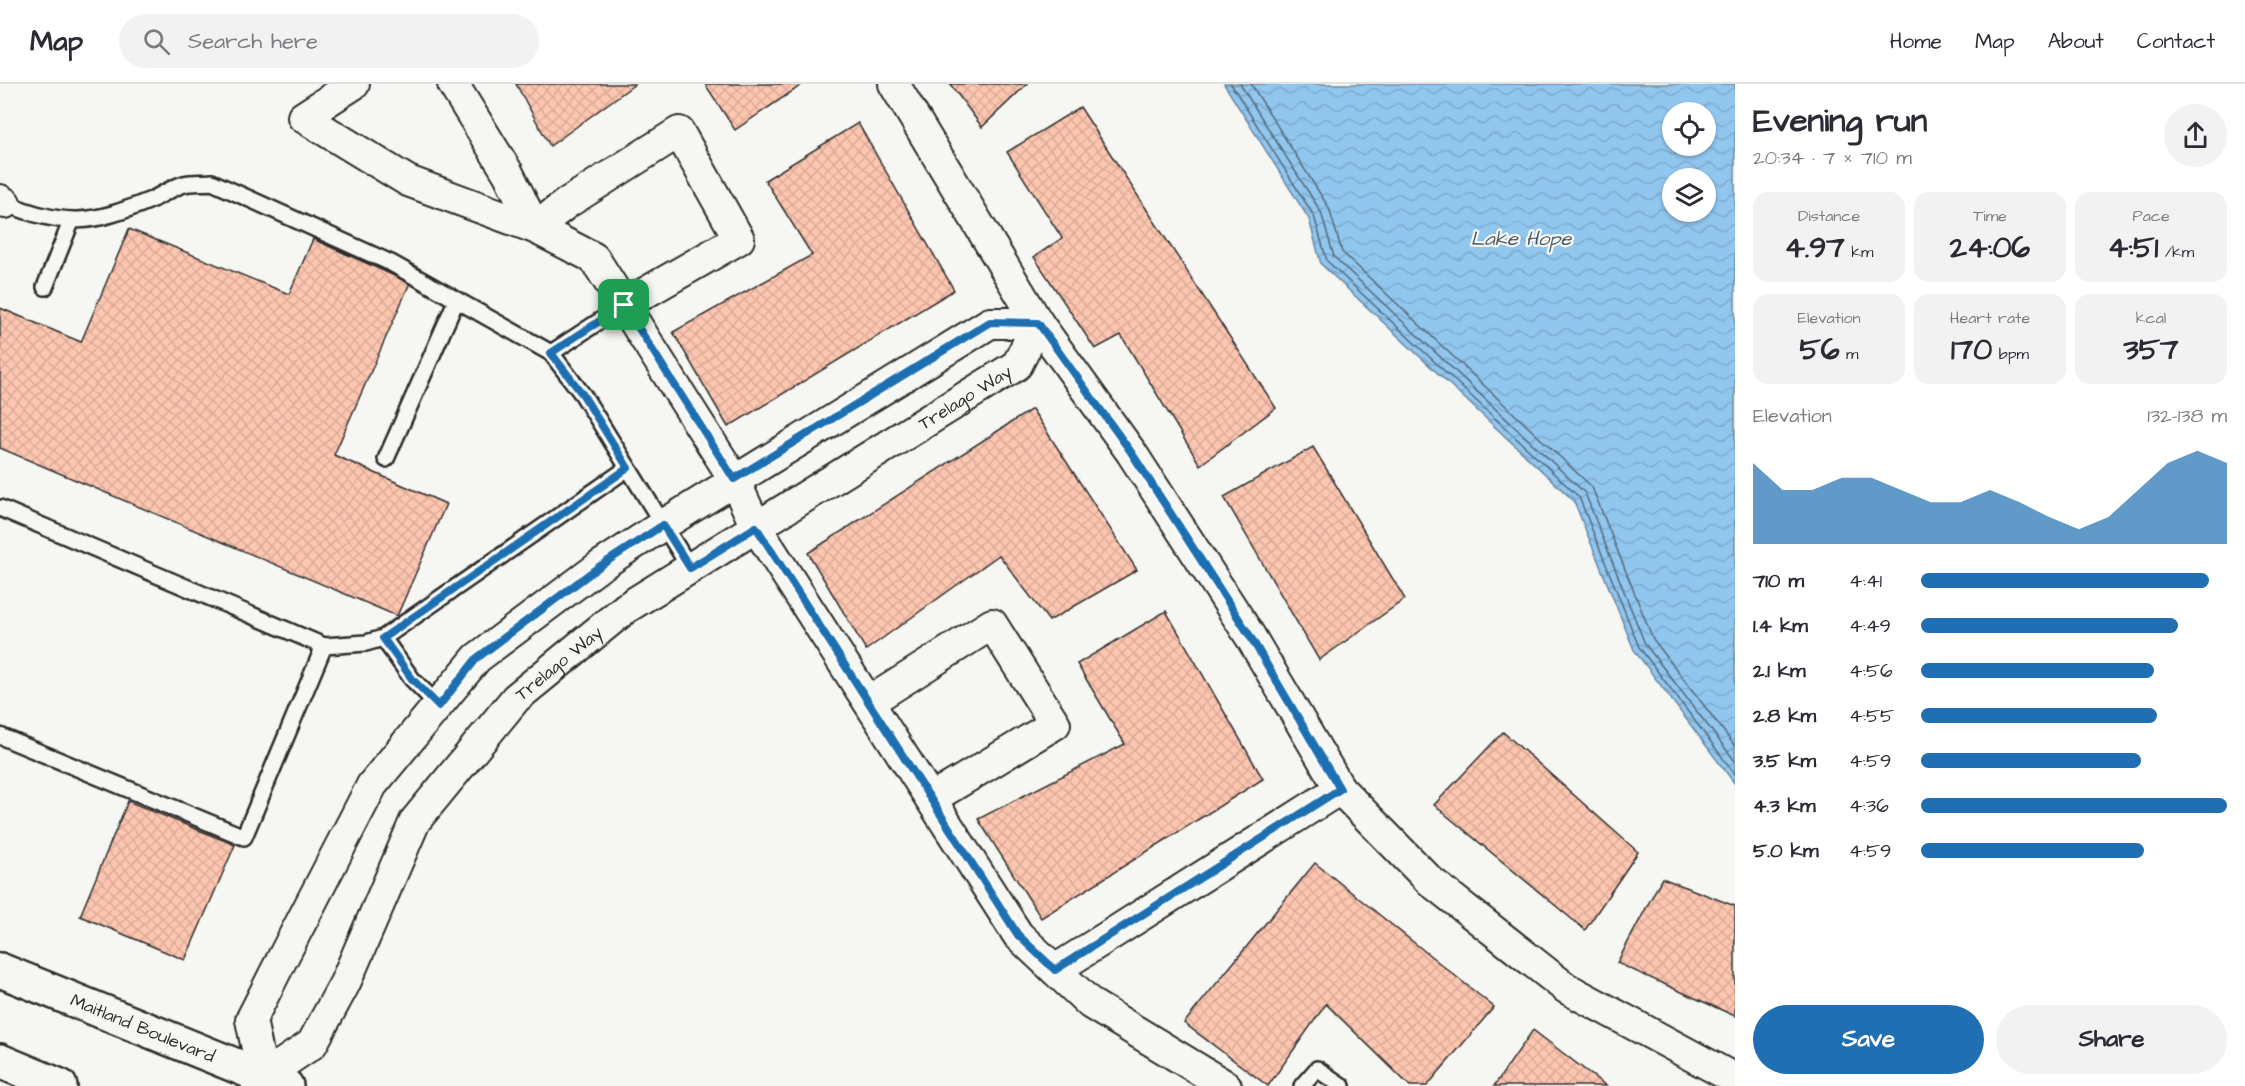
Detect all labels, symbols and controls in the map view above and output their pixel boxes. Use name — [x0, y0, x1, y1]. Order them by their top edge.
search box — [119, 14, 539, 68]
text: Map — [30, 22, 83, 61]
icon: search — [140, 25, 173, 58]
text: Search here — [188, 26, 318, 57]
text: Home — [1890, 27, 1942, 56]
text: Map — [1975, 27, 2015, 56]
text: About — [2048, 27, 2104, 56]
text: Contact — [2137, 27, 2215, 56]
text: Evening run — [1753, 98, 1927, 144]
map controls — [1662, 102, 1716, 222]
button: locate — [1662, 102, 1716, 156]
button: share — [2164, 104, 2227, 167]
text: 20:34 · 7 × 710 m — [1753, 144, 1912, 172]
button: layers — [1662, 168, 1716, 222]
text: Distance — [1798, 205, 1860, 227]
text: Time — [1973, 205, 2007, 227]
text: Pace — [2132, 205, 2170, 227]
water label: Lake Hope — [1471, 225, 1572, 253]
text: 4.97 — [1785, 227, 1845, 269]
text: 24:06 — [1950, 227, 2030, 269]
text: 4:51 — [2108, 227, 2158, 269]
text: km — [1845, 241, 1873, 263]
text: /km — [2158, 241, 2194, 263]
pin — [598, 279, 649, 330]
icon: arrive — [607, 288, 640, 321]
text: Elevation — [1798, 307, 1860, 329]
text: Heart rate — [1950, 307, 2030, 329]
text: kcal — [2136, 307, 2166, 329]
text: 56 — [1800, 329, 1840, 371]
text: 170 — [1951, 329, 1992, 371]
text: 357 — [2124, 329, 2178, 371]
text: m — [1840, 343, 1858, 365]
text: bpm — [1992, 343, 2029, 365]
street label: Trelago Way — [913, 359, 1017, 436]
text: Elevation — [1753, 402, 1832, 430]
text: 132–138 m — [2147, 402, 2227, 430]
text: 710 m — [1753, 567, 1804, 595]
text: 4:41 — [1849, 567, 1882, 595]
text: 1.4 km — [1753, 612, 1808, 640]
text: 4:49 — [1849, 612, 1891, 640]
street label: Trelago Way — [510, 620, 608, 706]
text: 2.1 km — [1753, 657, 1806, 685]
text: 4:56 — [1849, 657, 1893, 685]
text: 2.8 km — [1753, 702, 1816, 730]
text: 4:55 — [1849, 702, 1894, 730]
text: 3.5 km — [1753, 747, 1816, 775]
text: 4:59 — [1849, 747, 1892, 775]
text: 4.3 km — [1753, 792, 1815, 820]
text: 4:36 — [1849, 792, 1889, 820]
text: 5.0 km — [1753, 837, 1818, 865]
text: 4:59 — [1849, 837, 1892, 865]
street label: Maitland Boulevard — [67, 987, 219, 1068]
button: Save — [1753, 1005, 1984, 1074]
button: Share — [1996, 1005, 2227, 1074]

